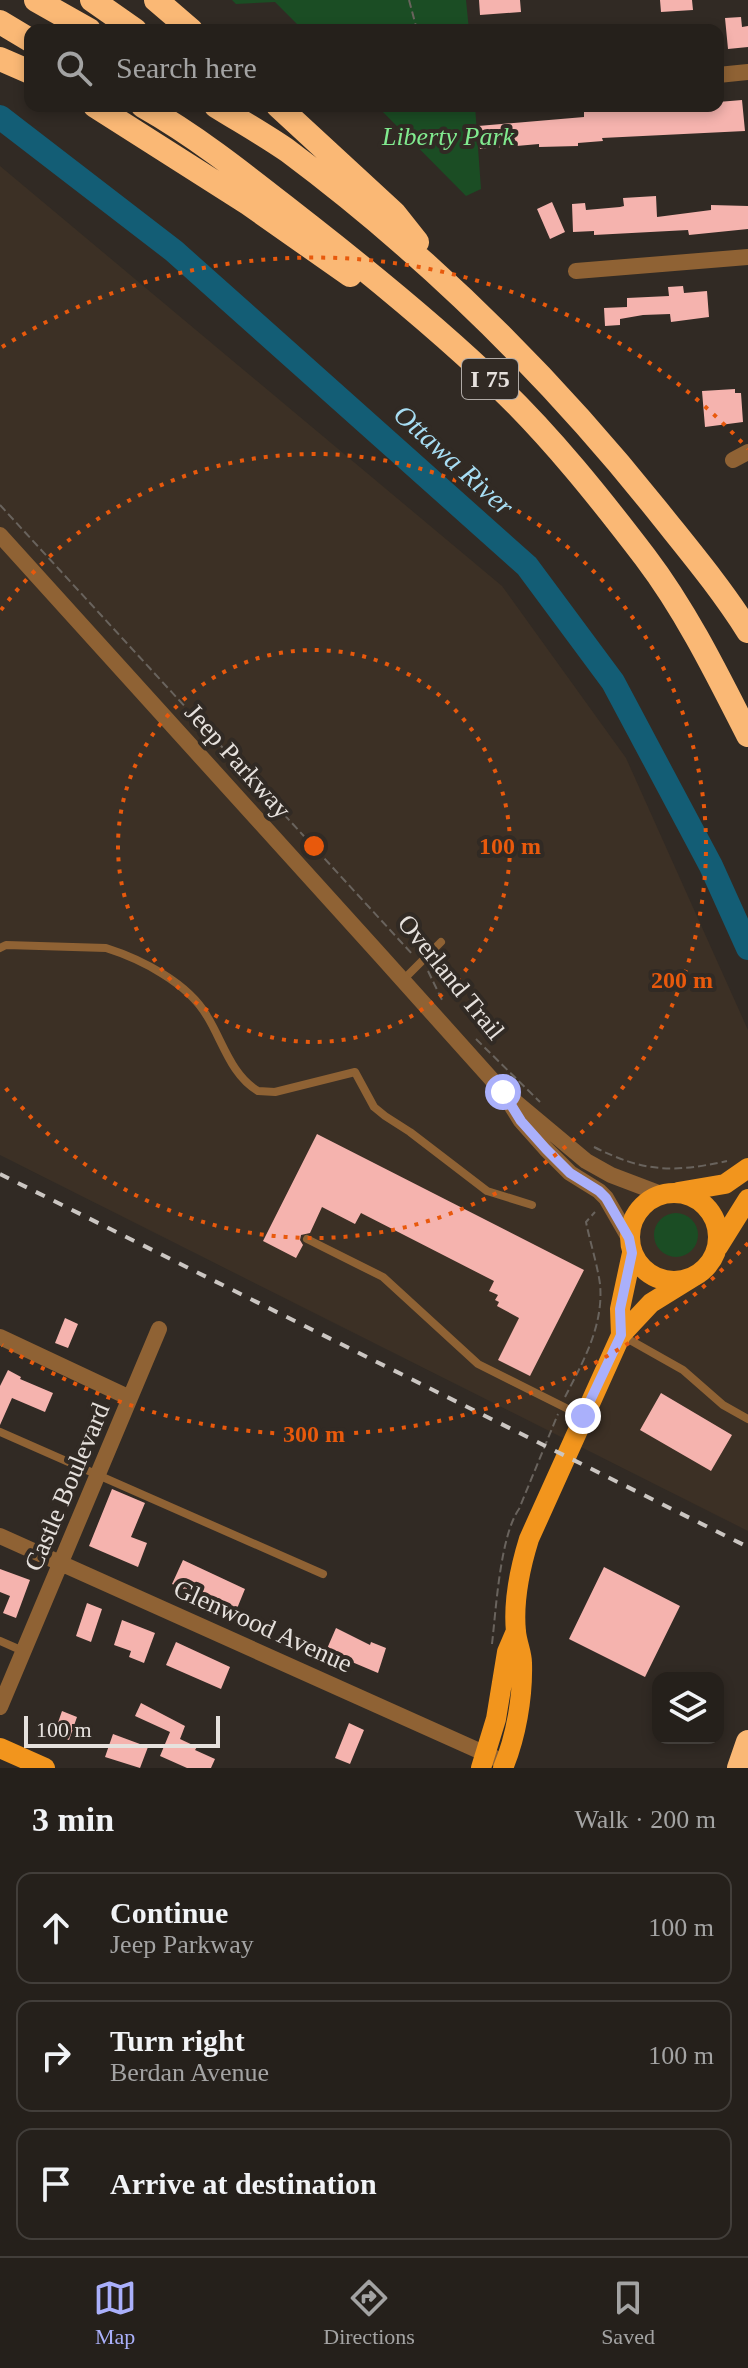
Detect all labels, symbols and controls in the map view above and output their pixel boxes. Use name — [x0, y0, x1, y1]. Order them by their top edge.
search box — [24, 24, 724, 112]
icon: search — [52, 46, 96, 90]
text: Search here — [116, 51, 257, 84]
park label: Liberty Park — [381, 122, 515, 151]
road number: I 75 — [462, 359, 518, 399]
water label: Ottawa River — [388, 398, 520, 522]
street label: Jeep Parkway — [179, 698, 297, 824]
centre of rings — [300, 832, 328, 860]
text: 100 m — [479, 833, 541, 859]
street label: Overland Trail — [392, 909, 510, 1045]
text: 200 m — [651, 967, 713, 993]
route start — [485, 1074, 521, 1110]
route end — [565, 1398, 601, 1434]
street label: Castle Boulevard — [19, 1399, 115, 1575]
text: 300 m — [283, 1421, 345, 1447]
street label: Glenwood Avenue — [169, 1574, 357, 1678]
map controls — [652, 1672, 724, 1744]
button: layers — [652, 1672, 724, 1744]
scale bar — [24, 1712, 220, 1748]
text: 100 m — [36, 1717, 92, 1742]
text: 3 min — [32, 1801, 114, 1838]
text: Walk · 200 m — [574, 1805, 716, 1834]
text: Continue — [110, 1896, 228, 1929]
icon: ahead — [34, 1906, 78, 1950]
text: 100 m — [648, 1913, 714, 1942]
text: Jeep Parkway — [110, 1930, 254, 1959]
text: Turn right — [110, 2024, 245, 2057]
icon: right — [34, 2034, 78, 2078]
text: 100 m — [648, 2041, 714, 2070]
text: Berdan Avenue — [110, 2058, 269, 2087]
icon: arrive — [34, 2162, 78, 2206]
text: Arrive at destination — [110, 2167, 377, 2200]
tab: Map — [93, 2276, 137, 2350]
tab: Directions — [323, 2276, 415, 2350]
tab: Saved — [601, 2276, 655, 2350]

